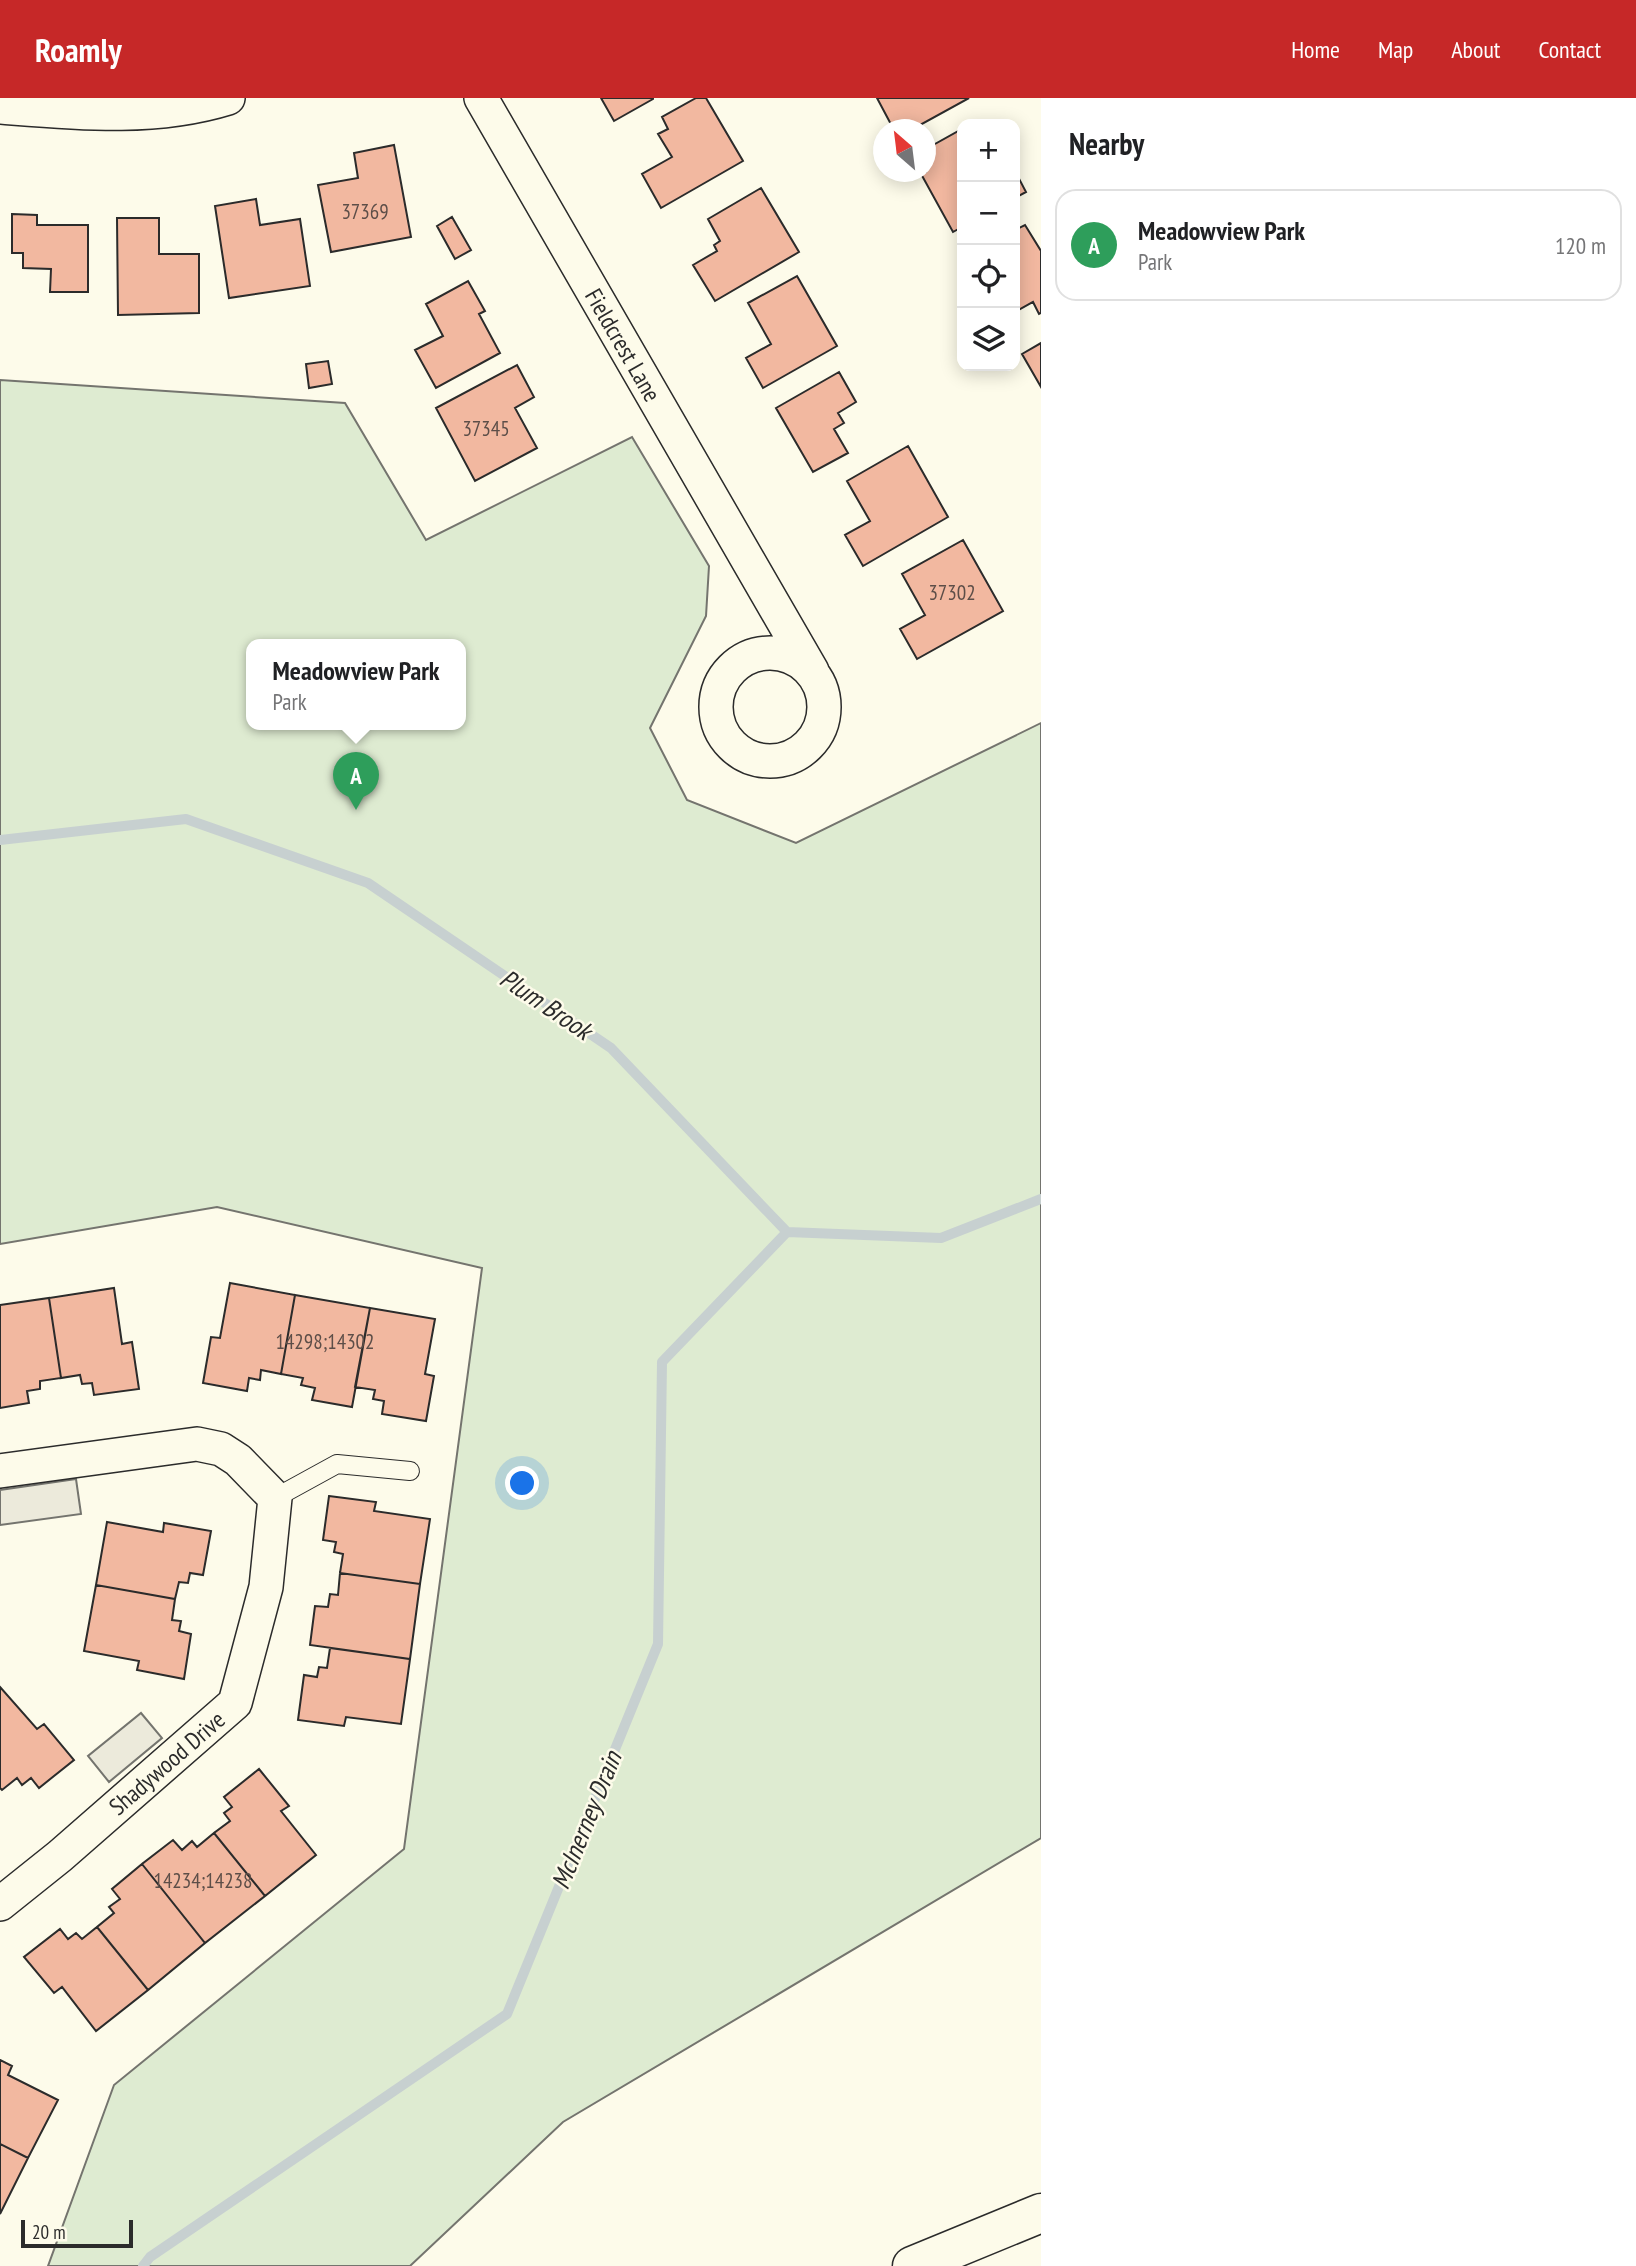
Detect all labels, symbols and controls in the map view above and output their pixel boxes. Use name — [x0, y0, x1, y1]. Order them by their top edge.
text: Roamly — [35, 28, 122, 71]
text: Home — [1291, 34, 1340, 65]
text: Map — [1378, 34, 1413, 65]
text: About — [1451, 34, 1500, 65]
text: Contact — [1538, 34, 1601, 65]
north arrow — [873, 119, 936, 182]
map controls — [957, 119, 1020, 371]
button: + — [957, 119, 1020, 182]
text: Nearby — [1069, 124, 1144, 163]
button: − — [957, 182, 1020, 245]
house number: 37369 — [341, 198, 389, 225]
text: Meadowview Park — [1138, 214, 1305, 247]
text: A — [1088, 231, 1100, 260]
text: 120 m — [1555, 231, 1606, 260]
button: locate — [957, 245, 1020, 308]
text: Park — [1138, 247, 1172, 276]
street label: Fieldcrest Lane — [578, 283, 668, 407]
button: layers — [957, 308, 1020, 371]
house number: 37345 — [462, 415, 510, 442]
house number: 37302 — [928, 579, 976, 606]
popup — [246, 639, 466, 730]
text: Meadowview Park — [273, 654, 440, 687]
text: Park — [273, 687, 307, 716]
pin: A — [333, 752, 379, 810]
water label: Plum Brook — [494, 961, 601, 1048]
house number: 14298;14302 — [275, 1328, 375, 1355]
your location — [505, 1466, 539, 1500]
street label: Shadywood Drive — [103, 1704, 231, 1822]
water label: McInerney Drain — [543, 1745, 629, 1894]
house number: 14234;14238 — [153, 1867, 253, 1894]
scale bar — [21, 2217, 133, 2249]
text: 20 m — [32, 2220, 66, 2244]

